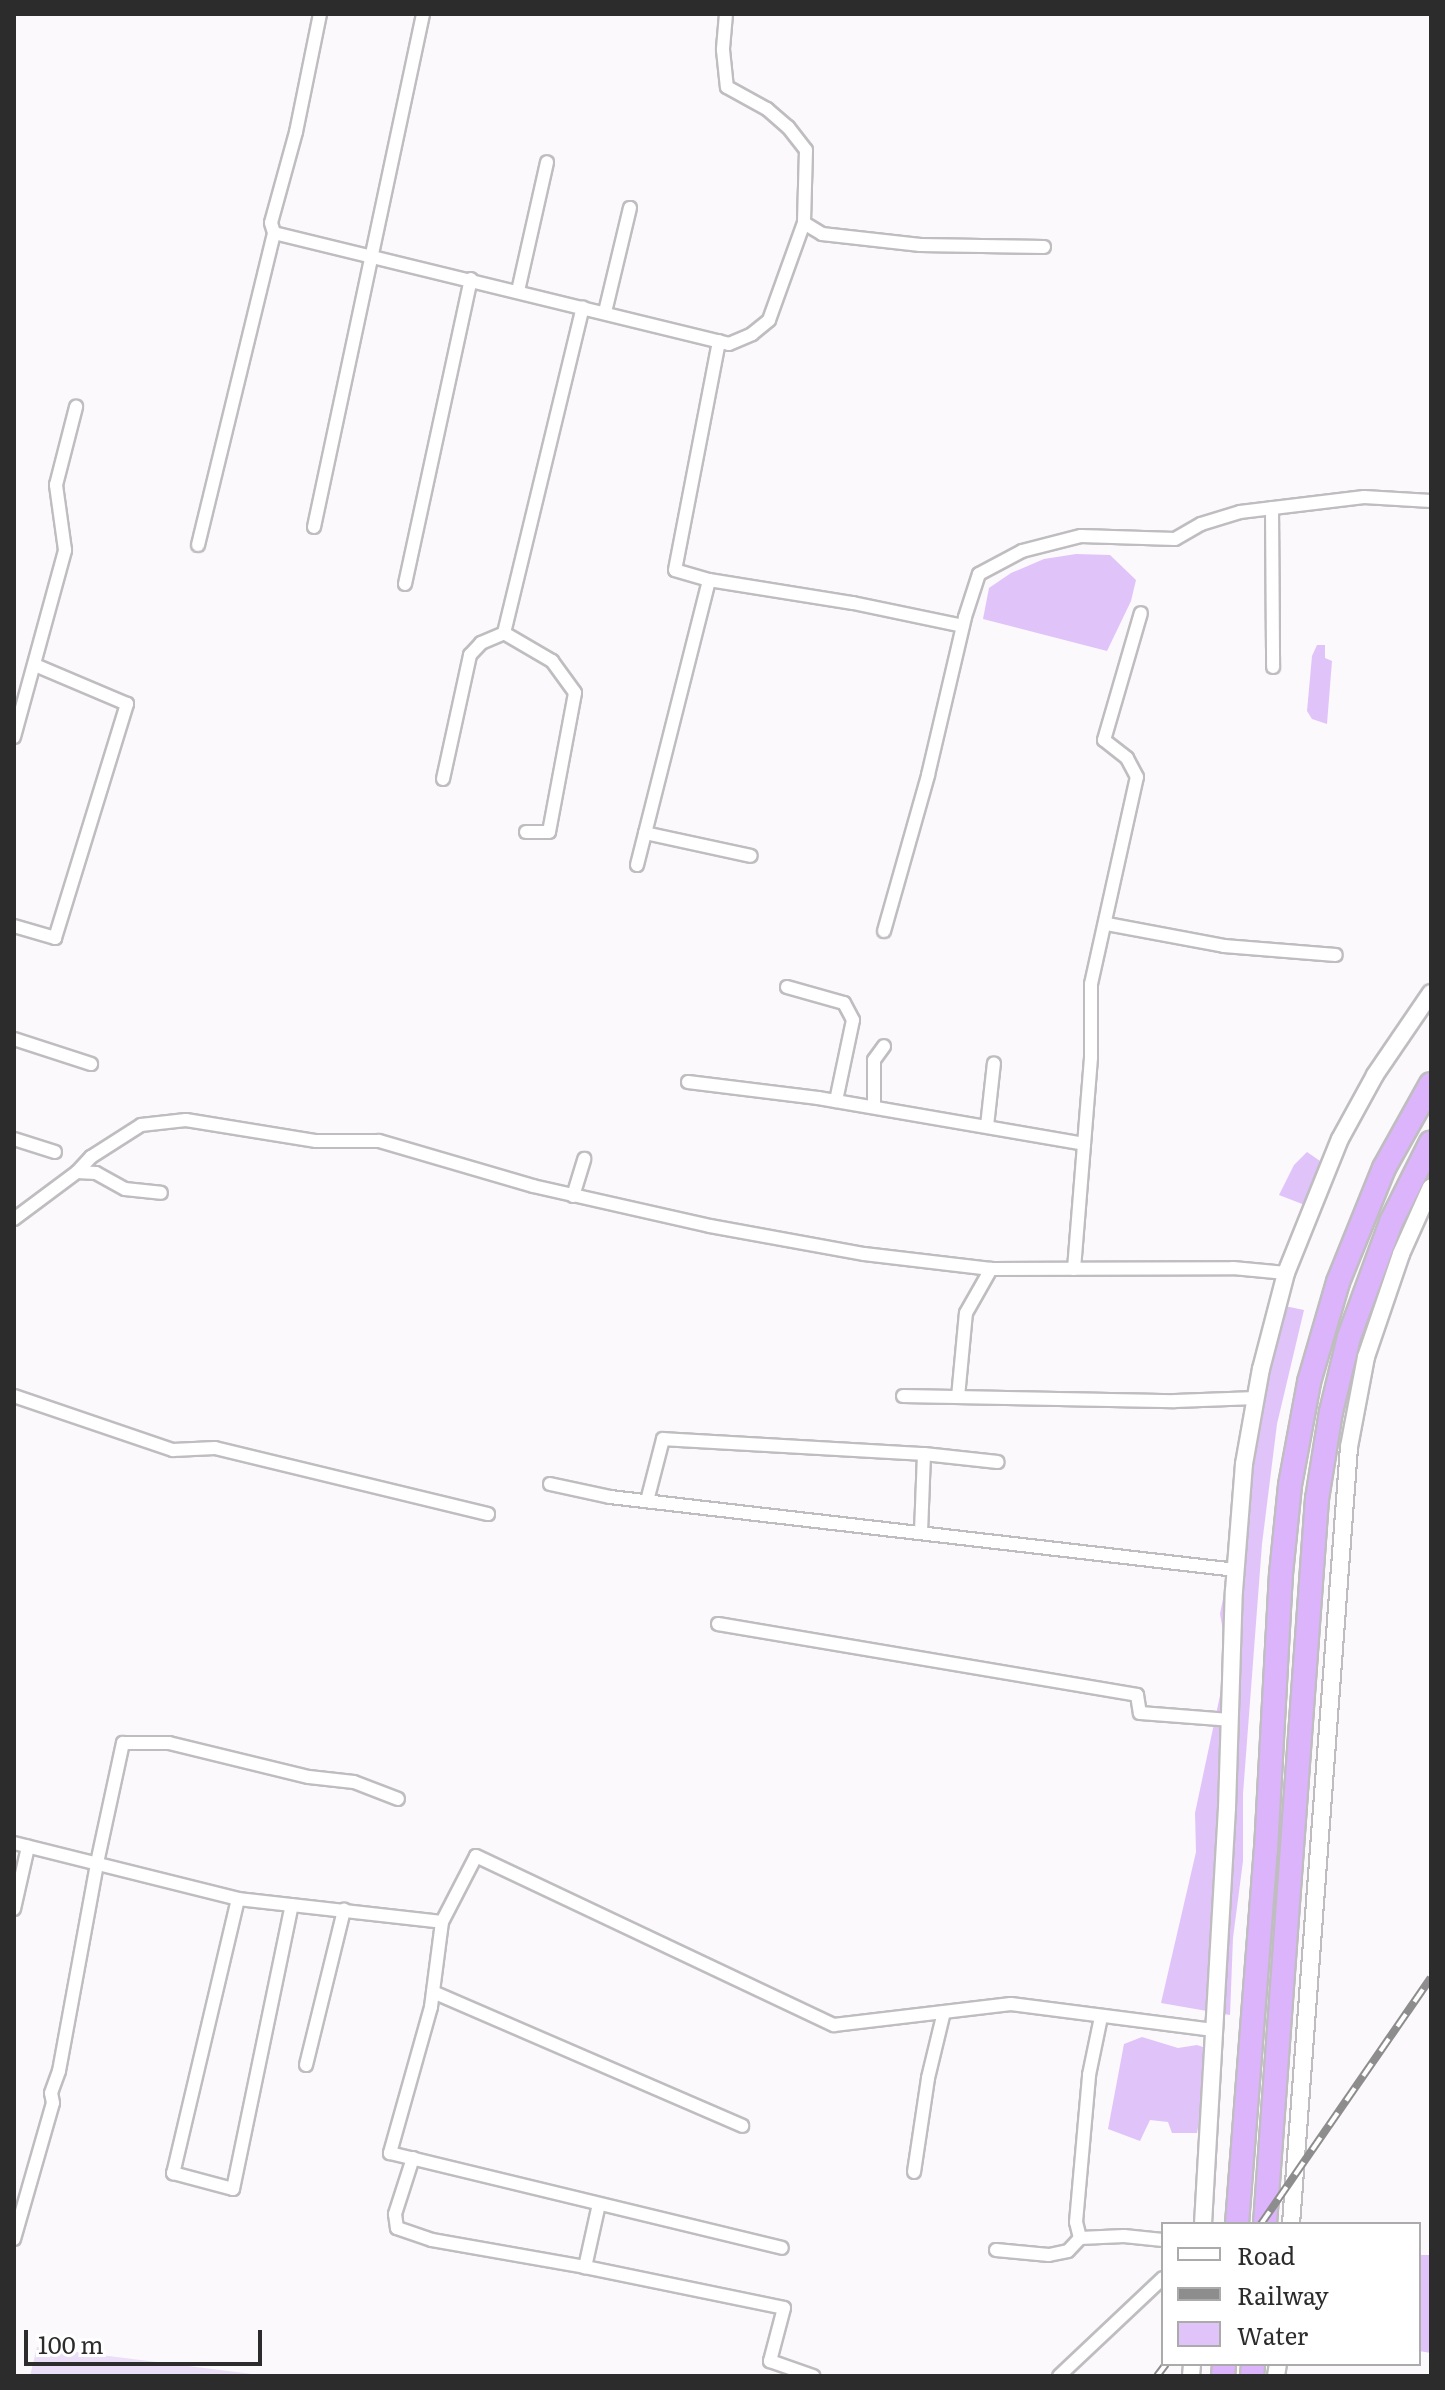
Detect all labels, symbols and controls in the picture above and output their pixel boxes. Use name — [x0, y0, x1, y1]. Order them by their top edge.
legend — [1161, 2222, 1421, 2366]
text: Road — [1237, 2237, 1295, 2272]
text: Railway — [1237, 2277, 1329, 2312]
scale bar — [28, 2314, 266, 2364]
text: Water — [1237, 2317, 1308, 2352]
text: 100 m — [38, 2326, 104, 2361]

